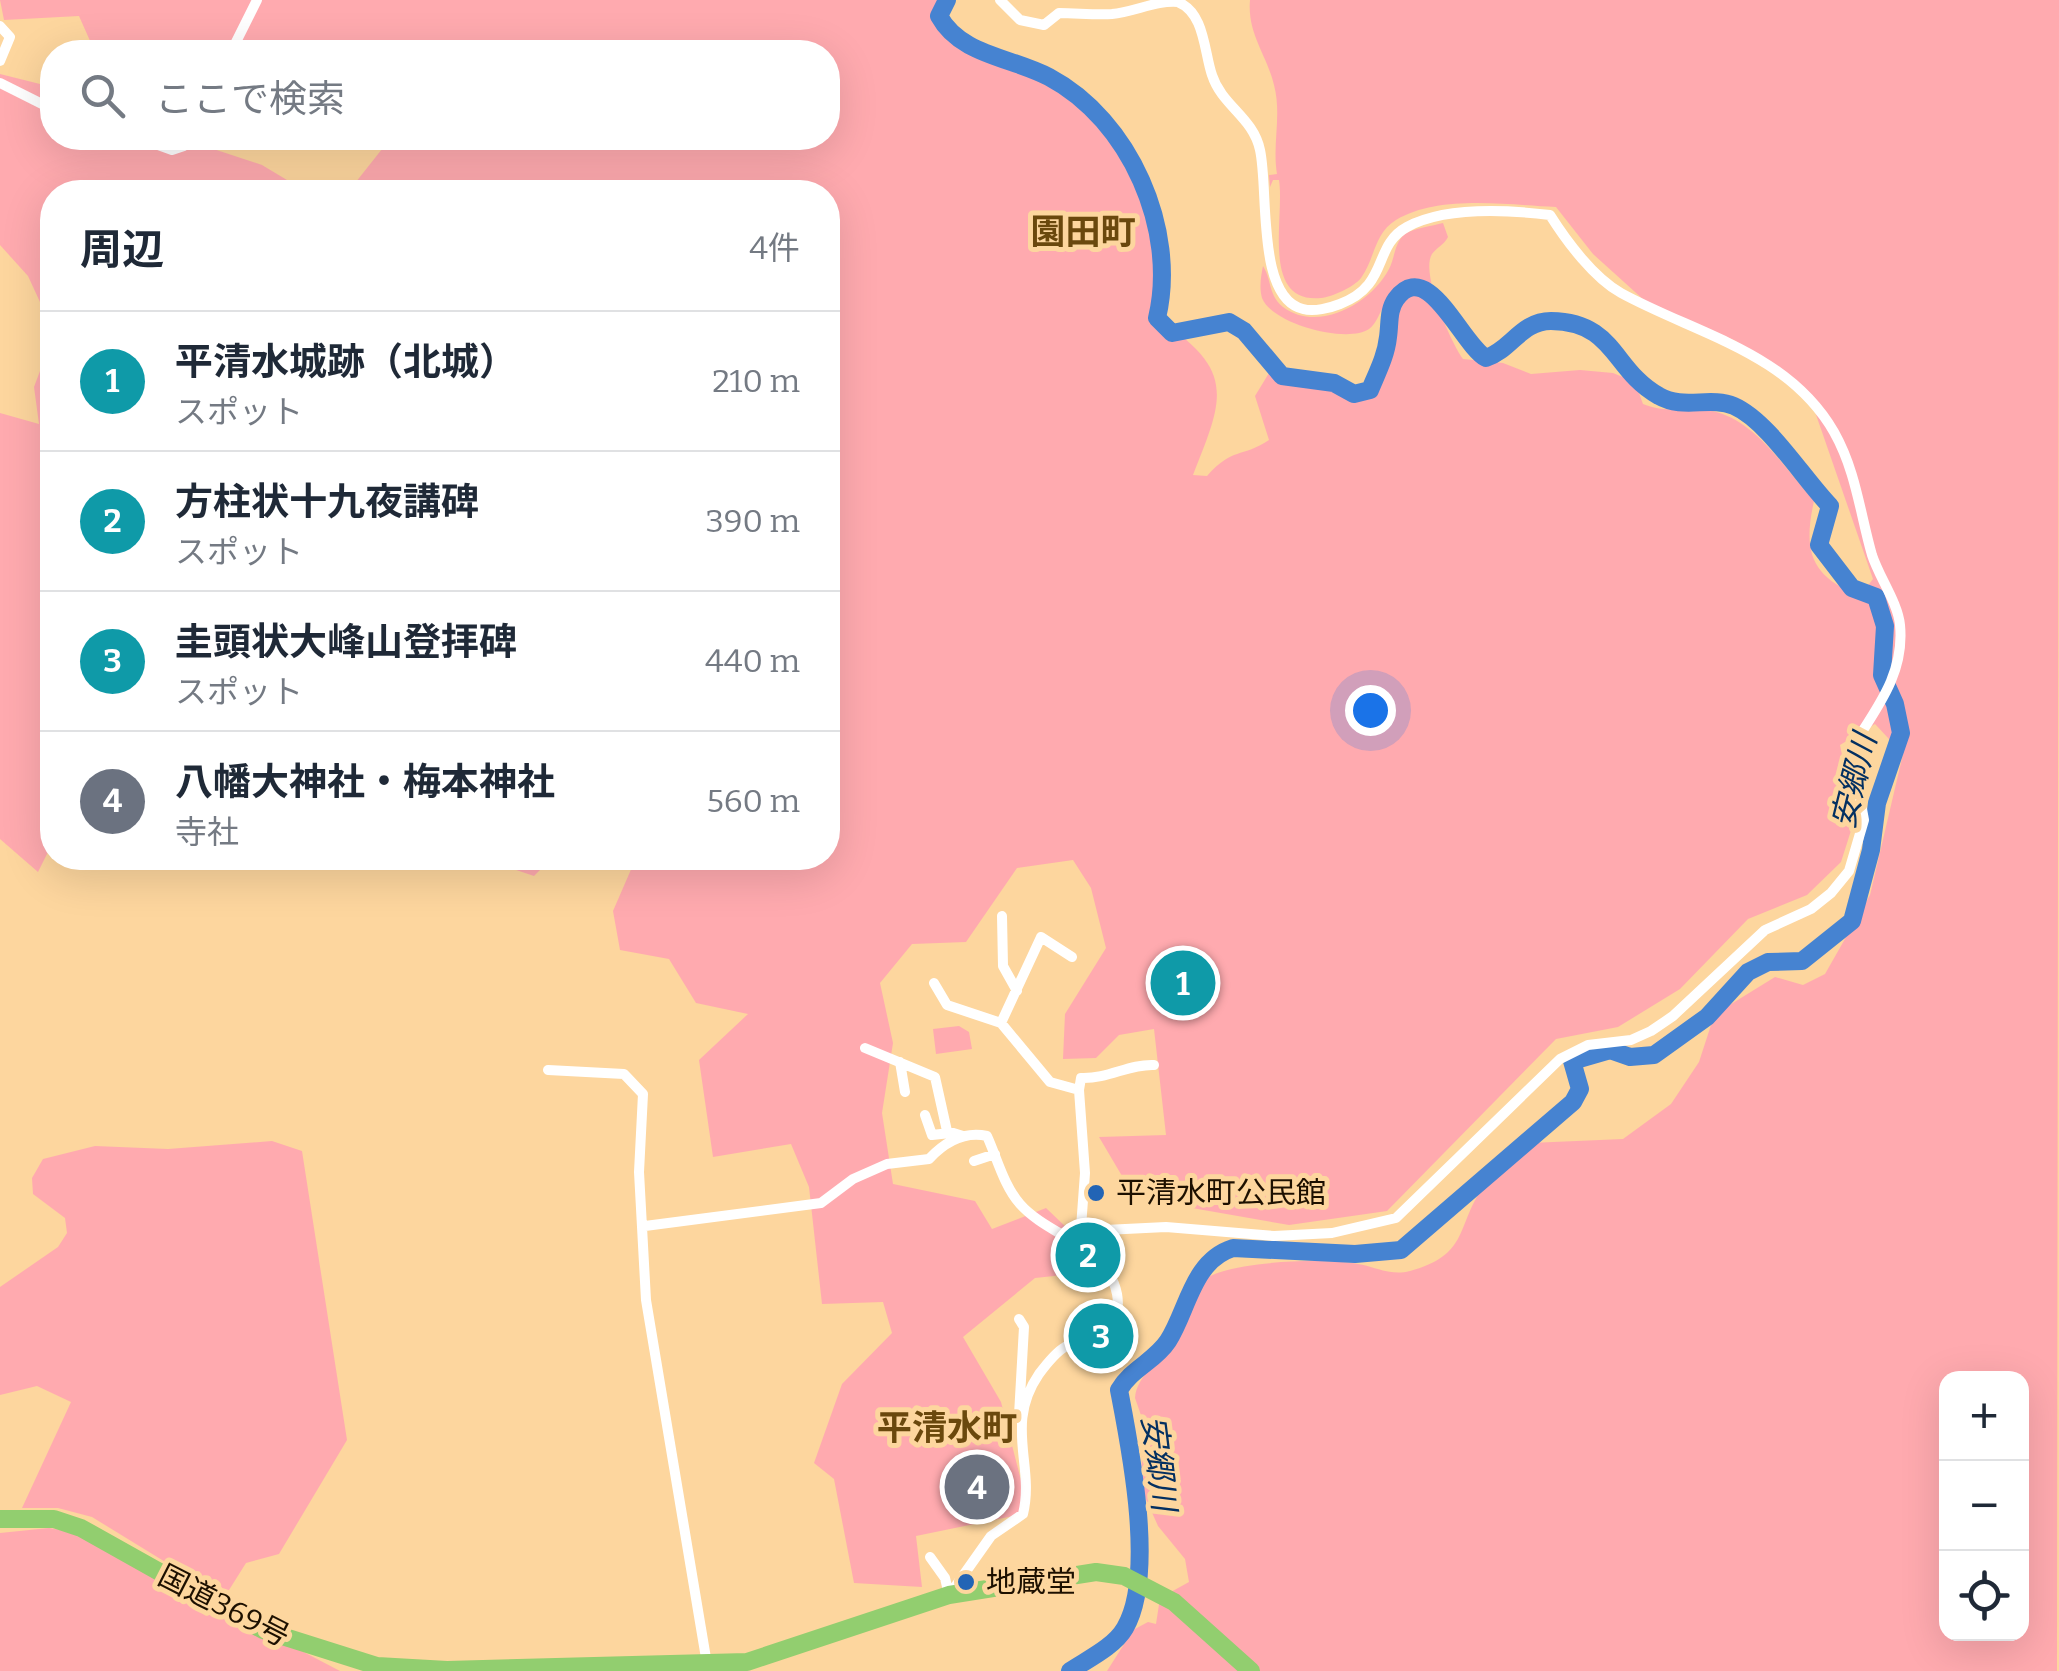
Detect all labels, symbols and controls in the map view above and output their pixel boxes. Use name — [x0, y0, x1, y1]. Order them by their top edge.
search box — [40, 40, 840, 150]
icon: search — [75, 68, 130, 123]
text: ここで検索 — [155, 76, 345, 122]
district label: 園田町 — [1030, 211, 1136, 253]
text: 周辺 — [80, 225, 164, 275]
text: 4件 — [749, 229, 800, 267]
text: 平清水城跡（北城） — [175, 339, 517, 385]
text: 1 — [106, 362, 119, 400]
text: 210 m — [712, 362, 800, 400]
text: スポット — [175, 393, 303, 431]
text: 方柱状十九夜講碑 — [175, 479, 479, 525]
text: 2 — [103, 502, 122, 540]
text: 390 m — [706, 502, 800, 540]
text: スポット — [175, 533, 303, 571]
text: 圭頭状大峰山登拝碑 — [175, 619, 517, 665]
text: 3 — [103, 642, 122, 680]
text: 440 m — [705, 642, 800, 680]
text: スポット — [175, 673, 303, 711]
your location — [1345, 685, 1396, 736]
water label: 安郷川 — [1824, 727, 1885, 832]
text: 八幡大神社・梅本神社 — [175, 759, 555, 805]
text: 4 — [103, 782, 122, 820]
text: 560 m — [707, 782, 800, 820]
text: 寺社 — [175, 813, 239, 851]
pin: 1 — [1150, 946, 1216, 1020]
place label: 平清水町公民館 — [1116, 1175, 1326, 1211]
marker: 平清水町公民館 — [1085, 1182, 1107, 1204]
pin: 2 — [1056, 1218, 1120, 1292]
pin: 3 — [1068, 1298, 1134, 1374]
map controls — [1939, 1371, 2029, 1641]
button: + — [1939, 1371, 2029, 1461]
district label: 平清水町 — [877, 1407, 1017, 1449]
water label: 安郷川 — [1134, 1413, 1184, 1516]
pin: 4 — [944, 1450, 1010, 1524]
button: − — [1939, 1461, 2029, 1551]
button: locate — [1939, 1551, 2029, 1641]
street label: 国道369号 — [152, 1558, 296, 1654]
place label: 地蔵堂 — [986, 1564, 1076, 1600]
marker: 地蔵堂 — [955, 1571, 977, 1593]

